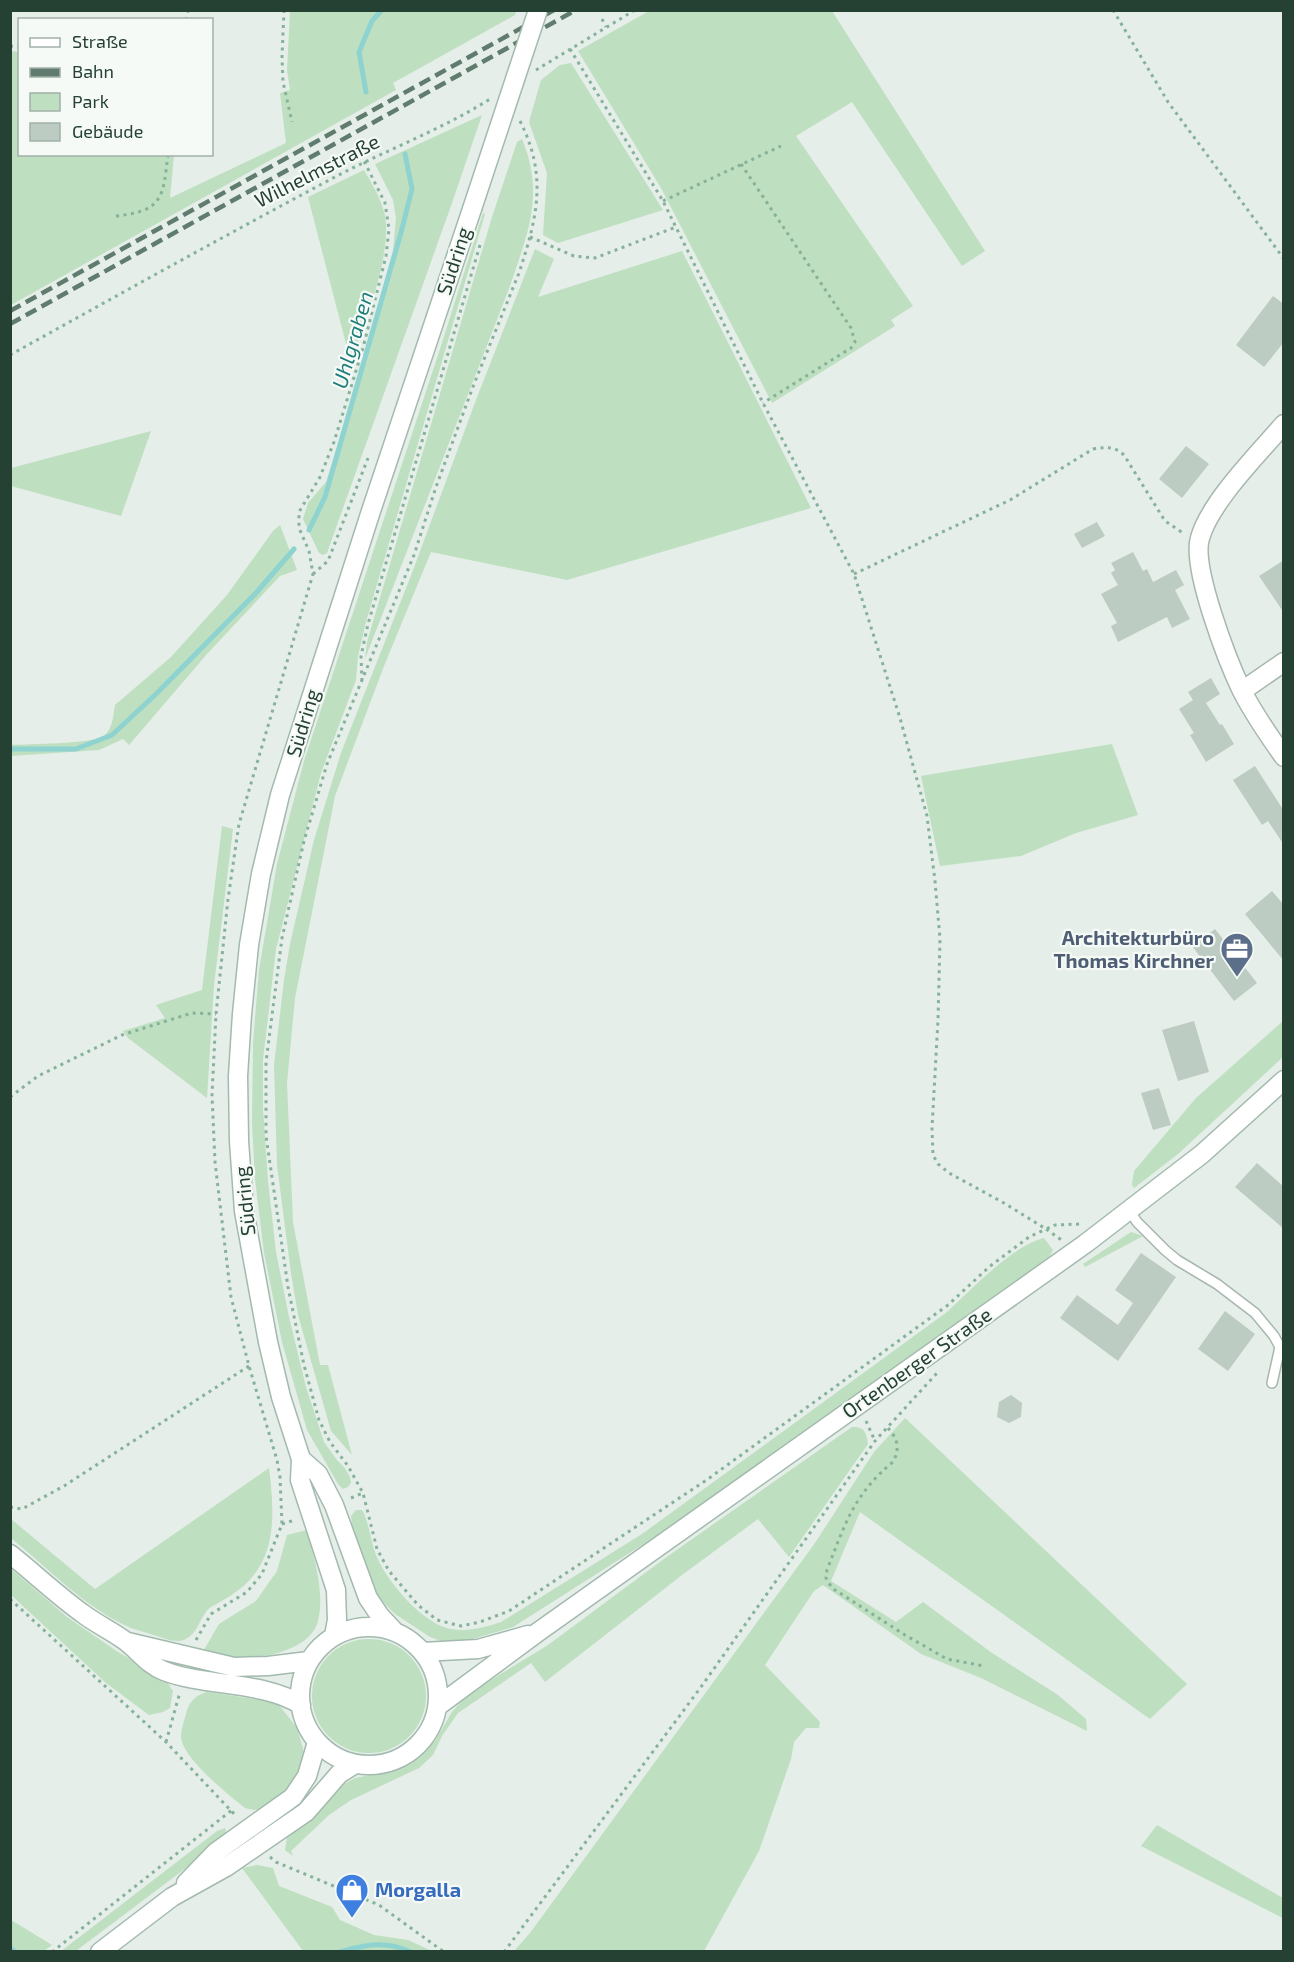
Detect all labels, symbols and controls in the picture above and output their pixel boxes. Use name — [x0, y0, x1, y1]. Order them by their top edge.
legend — [18, 18, 213, 156]
text: Straße — [72, 30, 128, 52]
text: Bahn — [72, 60, 114, 82]
text: Park — [72, 90, 109, 112]
text: Gebäude — [72, 120, 143, 142]
street label: Wilhelmstraße — [250, 128, 383, 212]
street label: Südring — [431, 224, 475, 298]
water label: Uhlgraben — [326, 288, 377, 391]
street label: Südring — [280, 686, 324, 760]
place label: Architekturbüro Thomas Kirchner — [1054, 925, 1214, 972]
office icon: Architekturbüro Thomas Kirchner — [1219, 931, 1255, 978]
street label: Südring — [228, 1165, 260, 1237]
street label: Ortenberger Straße — [837, 1302, 996, 1423]
shop icon: Morgalla — [334, 1872, 370, 1919]
place label: Morgalla — [375, 1877, 461, 1901]

